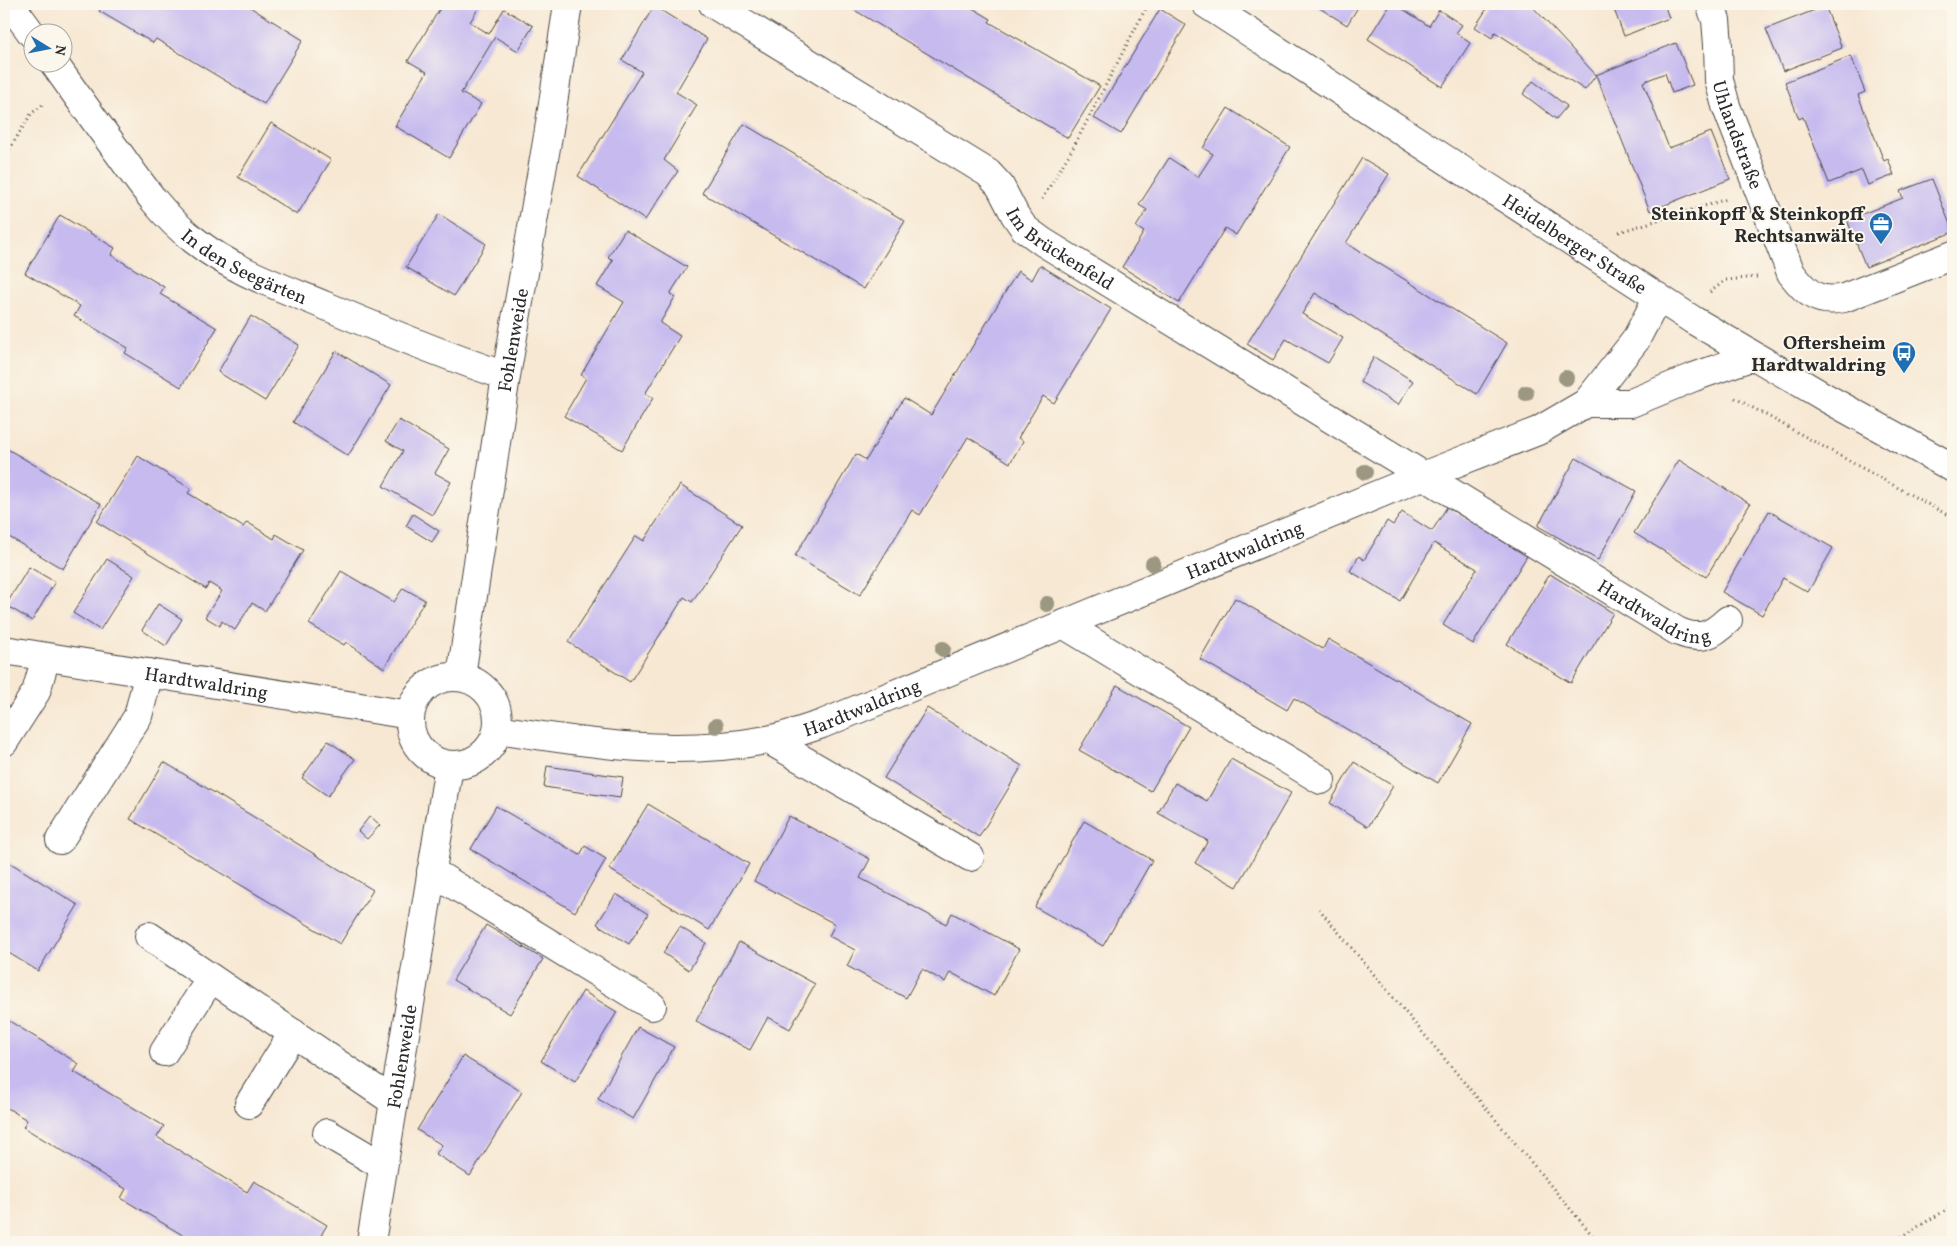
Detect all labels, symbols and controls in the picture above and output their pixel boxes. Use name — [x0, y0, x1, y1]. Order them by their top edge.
north arrow — [22, 22, 72, 72]
text: N — [49, 43, 70, 57]
street label: Uhlandstraße — [1705, 78, 1768, 193]
street label: Heidelberger Straße — [1497, 189, 1651, 302]
place label: Steinkopff & Steinkopff Rechtsanwälte — [1651, 202, 1866, 250]
street label: Im Brückenfeld — [998, 203, 1118, 297]
office icon: Steinkopff & Steinkopff Rechtsanwälte — [1868, 211, 1894, 245]
street label: In den Seegärten — [175, 224, 311, 312]
street label: Fohlenweide — [493, 286, 536, 394]
place label: Oftersheim Hardtwaldring — [1751, 331, 1886, 379]
bus stop icon: Oftersheim Hardtwaldring — [1891, 340, 1917, 374]
street label: Hardtwaldring — [1183, 516, 1308, 587]
street label: Hardtwaldring — [1592, 574, 1714, 651]
street label: Hardtwaldring — [143, 662, 270, 707]
street label: Hardtwaldring — [800, 674, 925, 744]
street label: Fohlenweide — [382, 1003, 425, 1111]

